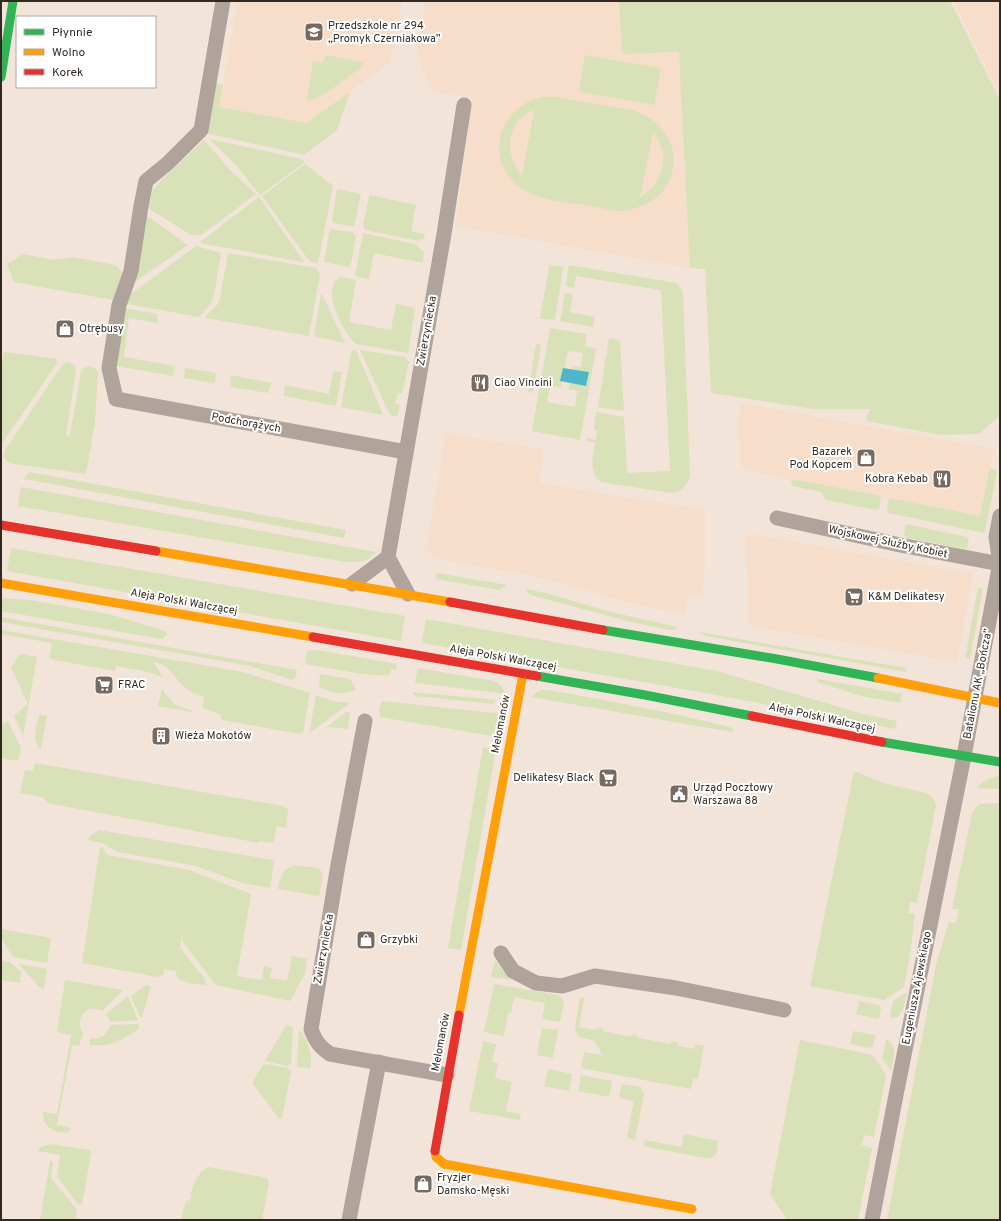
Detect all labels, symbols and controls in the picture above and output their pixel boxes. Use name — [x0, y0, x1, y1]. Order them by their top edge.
legend — [16, 16, 156, 88]
place label: Przedszkole nr 294 „Promyk Czerniakowa” — [328, 19, 441, 46]
school or university icon: Przedszkole nr 294 „Promyk Czerniakowa” — [303, 21, 325, 43]
text: Płynnie — [52, 25, 92, 41]
text: Wolno — [52, 45, 86, 61]
text: Korek — [52, 65, 83, 81]
street label: Zwierzyniecka — [414, 295, 440, 367]
shop icon: Otrębusy — [54, 318, 76, 340]
place label: Otrębusy — [79, 322, 124, 336]
restaurant icon: Ciao Vincini — [469, 372, 491, 394]
place label: Ciao Vincini — [494, 376, 552, 390]
street label: Podchorążych — [210, 410, 282, 436]
place label: Bazarek Pod Kopcem — [790, 445, 852, 472]
shop icon: Bazarek Pod Kopcem — [855, 447, 877, 469]
restaurant icon: Kobra Kebab — [931, 468, 953, 490]
place label: Kobra Kebab — [865, 472, 928, 486]
street label: Wojskowej Służby Kobiet — [827, 523, 949, 561]
street label: Aleja Polski Walczącej — [129, 586, 239, 618]
supermarket icon: K&M Delikatesy — [843, 586, 865, 608]
place label: K&M Delikatesy — [868, 590, 945, 604]
street label: Batalionu AK „Bończa” — [960, 627, 996, 740]
street label: Aleja Polski Walczącej — [448, 642, 558, 674]
supermarket icon: FRAC — [93, 674, 115, 696]
place label: FRAC — [118, 678, 145, 692]
street label: Melomanów — [488, 693, 514, 755]
street label: Aleja Polski Walczącej — [768, 700, 876, 736]
building icon: Wieża Mokotów — [150, 725, 172, 747]
place label: Wieża Mokotów — [175, 729, 251, 743]
supermarket icon: Delikatesy Black — [597, 767, 619, 789]
place label: Delikatesy Black — [513, 771, 594, 785]
place label: Urząd Pocztowy Warszawa 88 — [693, 781, 773, 808]
public building icon: Urząd Pocztowy Warszawa 88 — [668, 783, 690, 805]
street label: Zwierzyniecka — [311, 913, 337, 985]
shop icon: Grzybki — [355, 929, 377, 951]
street label: Eugeniusza Ajewskiego — [899, 930, 935, 1046]
place label: Grzybki — [380, 933, 418, 947]
street label: Melomanów — [428, 1011, 454, 1073]
place label: Fryzjer Damsko-Męski — [437, 1171, 509, 1198]
shop icon: Fryzjer Damsko-Męski — [412, 1173, 434, 1195]

